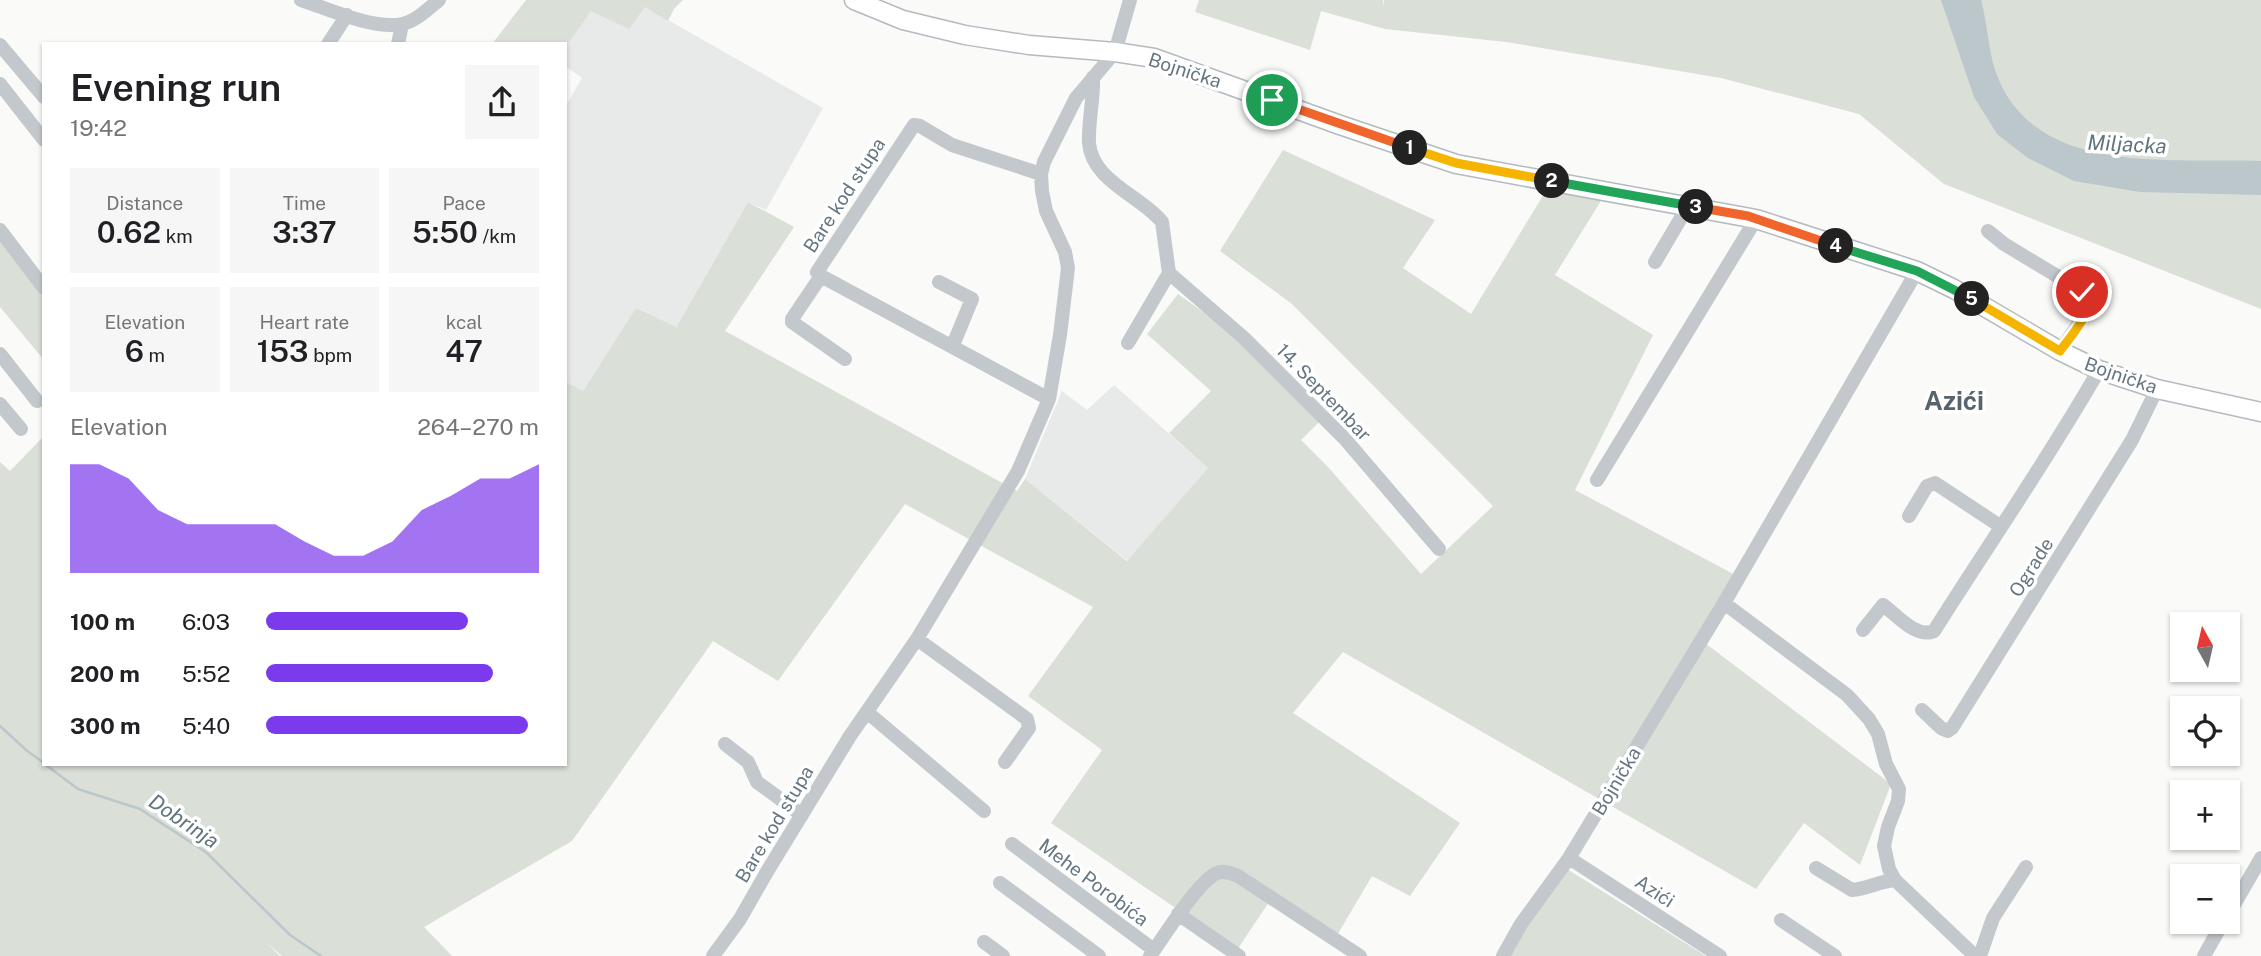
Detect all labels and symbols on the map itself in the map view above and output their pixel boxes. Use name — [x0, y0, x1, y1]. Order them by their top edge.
street label: Bojnička — [1146, 48, 1224, 92]
pin — [1242, 70, 1302, 130]
water label: Miljacka — [2087, 129, 2167, 159]
pin: 1 — [1392, 130, 1428, 166]
street label: Bare kod stupa — [799, 134, 889, 256]
pin: 2 — [1534, 164, 1570, 198]
pin: 3 — [1678, 190, 1714, 224]
pin: 4 — [1818, 229, 1854, 264]
pin — [2052, 262, 2112, 322]
pin: 5 — [1954, 282, 1990, 316]
street label: 14. Septembar — [1272, 339, 1376, 445]
street label: Bojnička — [2082, 352, 2160, 398]
district label: Azići — [1924, 385, 1984, 416]
street label: Ograde — [2004, 533, 2058, 601]
north arrow — [2170, 612, 2240, 682]
street label: Bojnička — [1587, 743, 1645, 819]
street label: Bare kod stupa — [731, 762, 817, 886]
water label: Dobrinja — [144, 789, 224, 853]
street label: Mehe Porobića — [1035, 834, 1153, 930]
street label: Azići — [1631, 870, 1679, 912]

